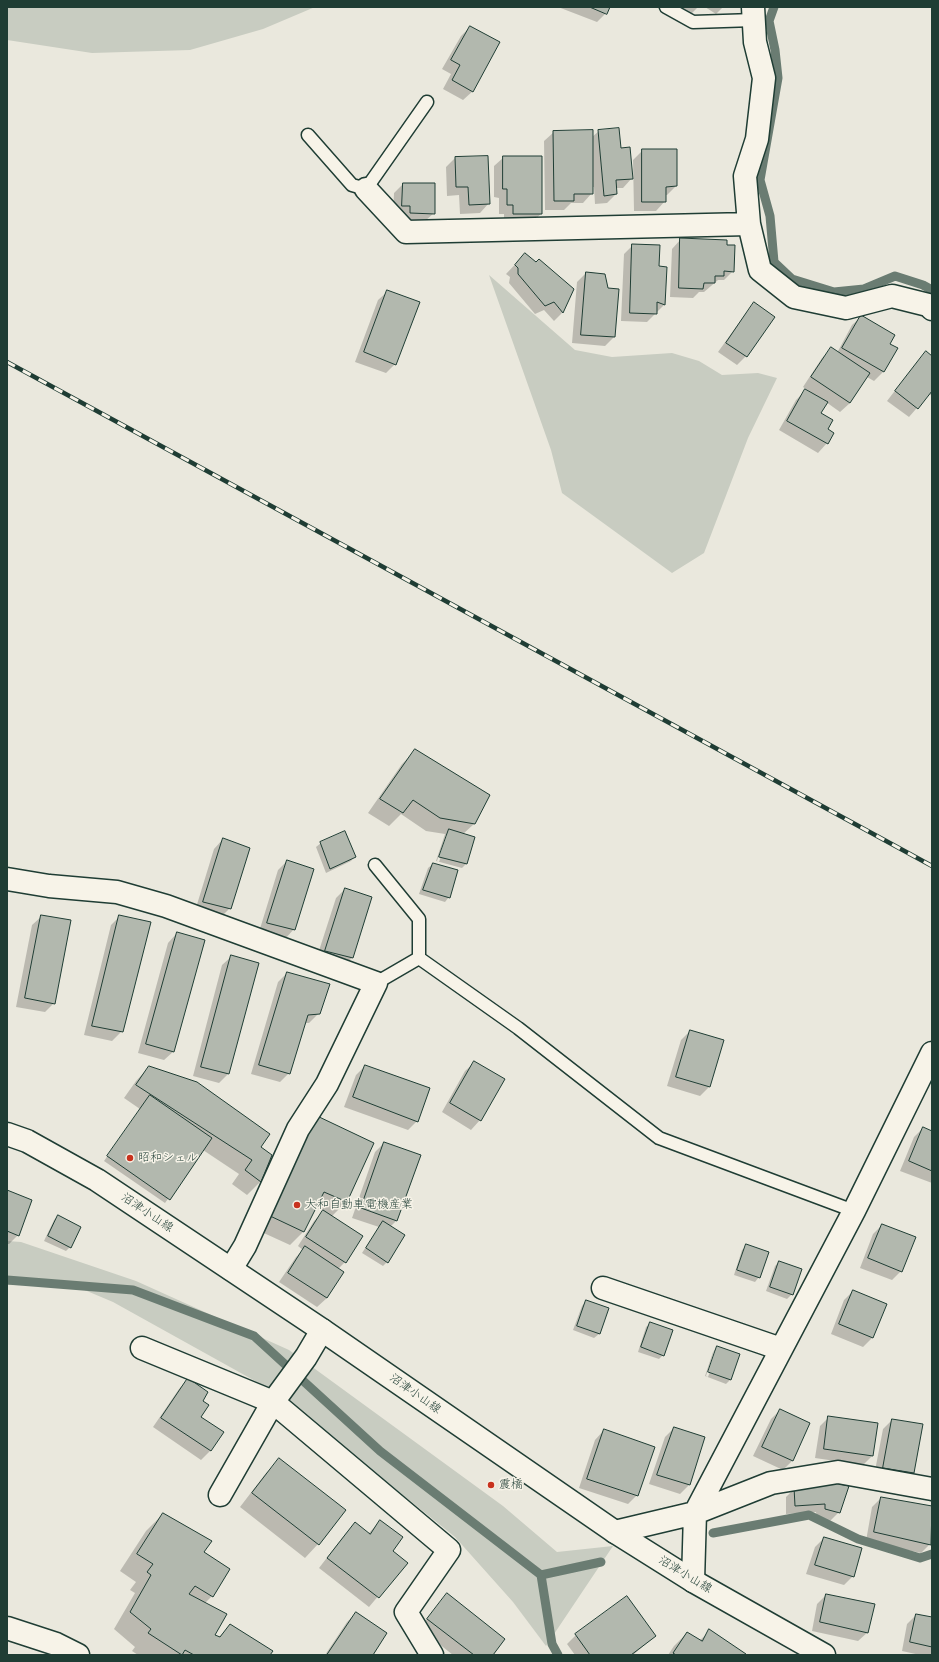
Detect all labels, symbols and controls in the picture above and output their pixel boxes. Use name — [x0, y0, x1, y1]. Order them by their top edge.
place label: 昭和シェル — [138, 1151, 198, 1165]
marker: 昭和シェル — [125, 1153, 135, 1163]
street label: 沼津小山線 — [118, 1190, 176, 1236]
place label: 大和自動車電機産業 — [305, 1198, 413, 1212]
marker: 大和自動車電機産業 — [292, 1200, 302, 1210]
street label: 沼津小山線 — [386, 1371, 444, 1417]
place label: 震橋 — [499, 1478, 523, 1492]
marker: 震橋 — [486, 1480, 496, 1490]
street label: 沼津小山線 — [656, 1553, 714, 1597]

